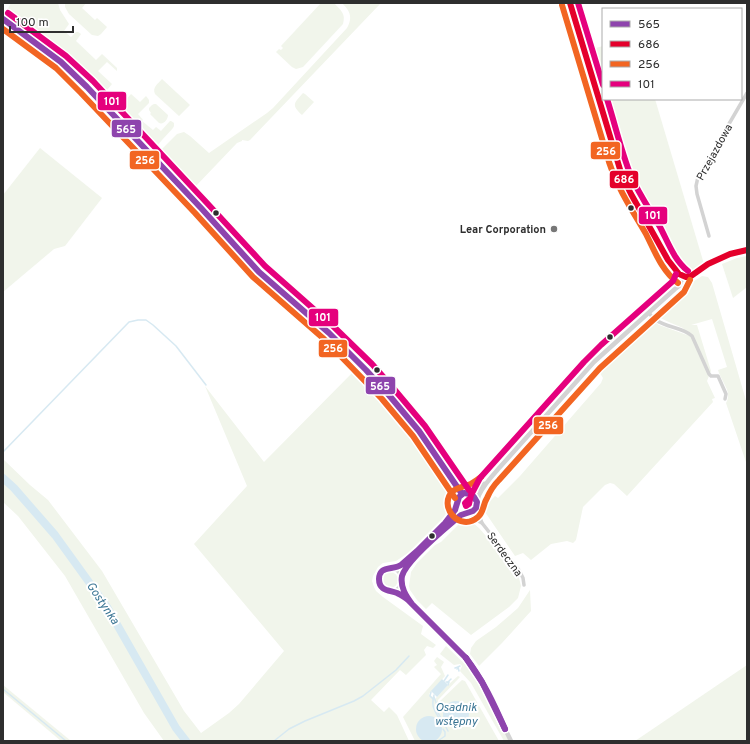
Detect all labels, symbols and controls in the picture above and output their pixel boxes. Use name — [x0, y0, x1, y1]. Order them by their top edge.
scale bar — [10, 8, 73, 34]
legend — [602, 8, 742, 100]
text: 100 m — [16, 15, 49, 31]
text: 565 — [638, 17, 660, 33]
text: 686 — [638, 37, 660, 53]
text: 256 — [638, 57, 660, 73]
text: 101 — [638, 77, 655, 93]
line badge: 101 — [97, 91, 127, 111]
text: 101 — [104, 95, 120, 109]
line badge: 565 — [111, 119, 142, 138]
street label: Przejazdowa — [694, 122, 736, 183]
text: 565 — [116, 123, 136, 137]
line badge: 256 — [590, 141, 621, 160]
text: 256 — [596, 145, 616, 159]
line badge: 256 — [129, 150, 160, 170]
text: 256 — [135, 154, 155, 168]
line badge: 686 — [609, 170, 639, 189]
text: 686 — [614, 173, 634, 187]
unlabelled marker — [626, 203, 636, 213]
line badge: 101 — [638, 206, 668, 225]
unlabelled marker — [211, 208, 221, 218]
text: 101 — [645, 209, 661, 223]
place label: Lear Corporation — [460, 223, 546, 237]
marker: Lear Corporation — [549, 224, 559, 234]
line badge: 101 — [308, 308, 339, 327]
text: 101 — [315, 311, 331, 325]
unlabelled marker — [605, 332, 615, 342]
line badge: 256 — [318, 339, 348, 358]
text: 256 — [323, 342, 343, 356]
unlabelled marker — [372, 365, 382, 375]
line badge: 565 — [365, 376, 396, 395]
text: 565 — [370, 380, 390, 394]
line badge: 256 — [533, 416, 564, 435]
text: 256 — [538, 419, 558, 433]
street label: Serdeczna — [483, 530, 525, 580]
unlabelled marker — [427, 531, 437, 541]
water label: Gostynka — [82, 579, 123, 629]
water label: Osadnik wstępny — [435, 700, 478, 730]

